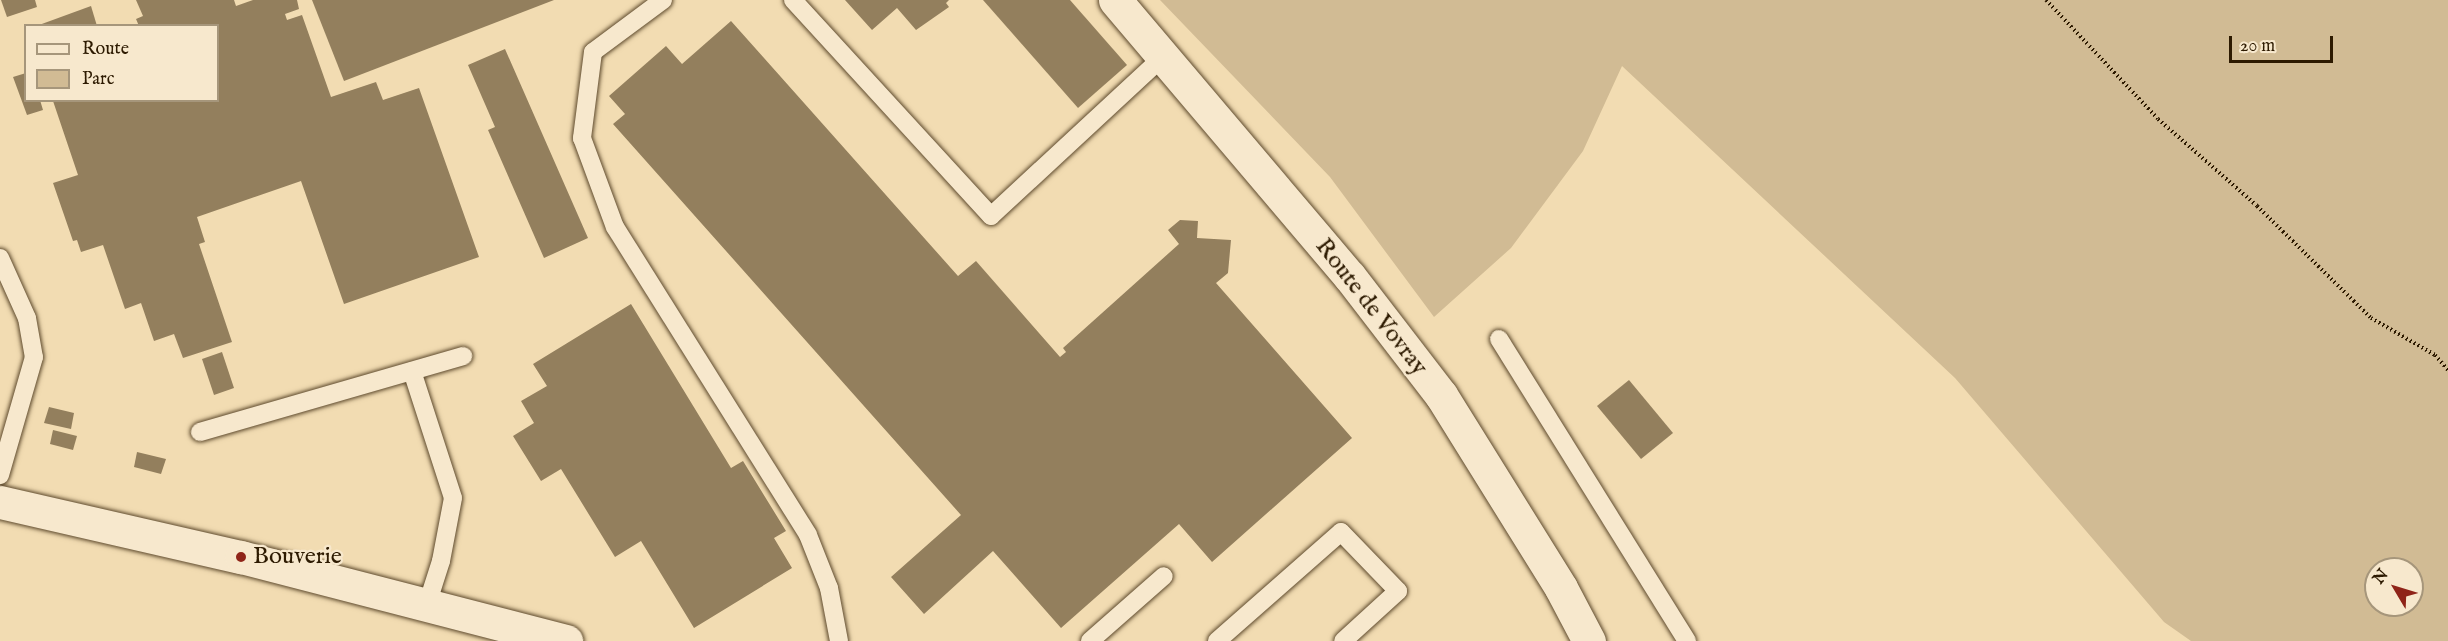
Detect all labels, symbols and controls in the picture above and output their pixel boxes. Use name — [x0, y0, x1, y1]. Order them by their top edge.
legend — [24, 24, 219, 102]
scale bar — [2232, 24, 2336, 62]
text: 20 m — [2240, 35, 2275, 58]
text: Route — [82, 38, 129, 61]
text: Parc — [82, 68, 114, 91]
street label: Route de Vovray — [1309, 233, 1433, 381]
place label: Bouverie — [253, 543, 342, 571]
marker: Bouverie — [234, 550, 248, 564]
north arrow — [2364, 557, 2424, 617]
text: N — [2369, 566, 2394, 589]

